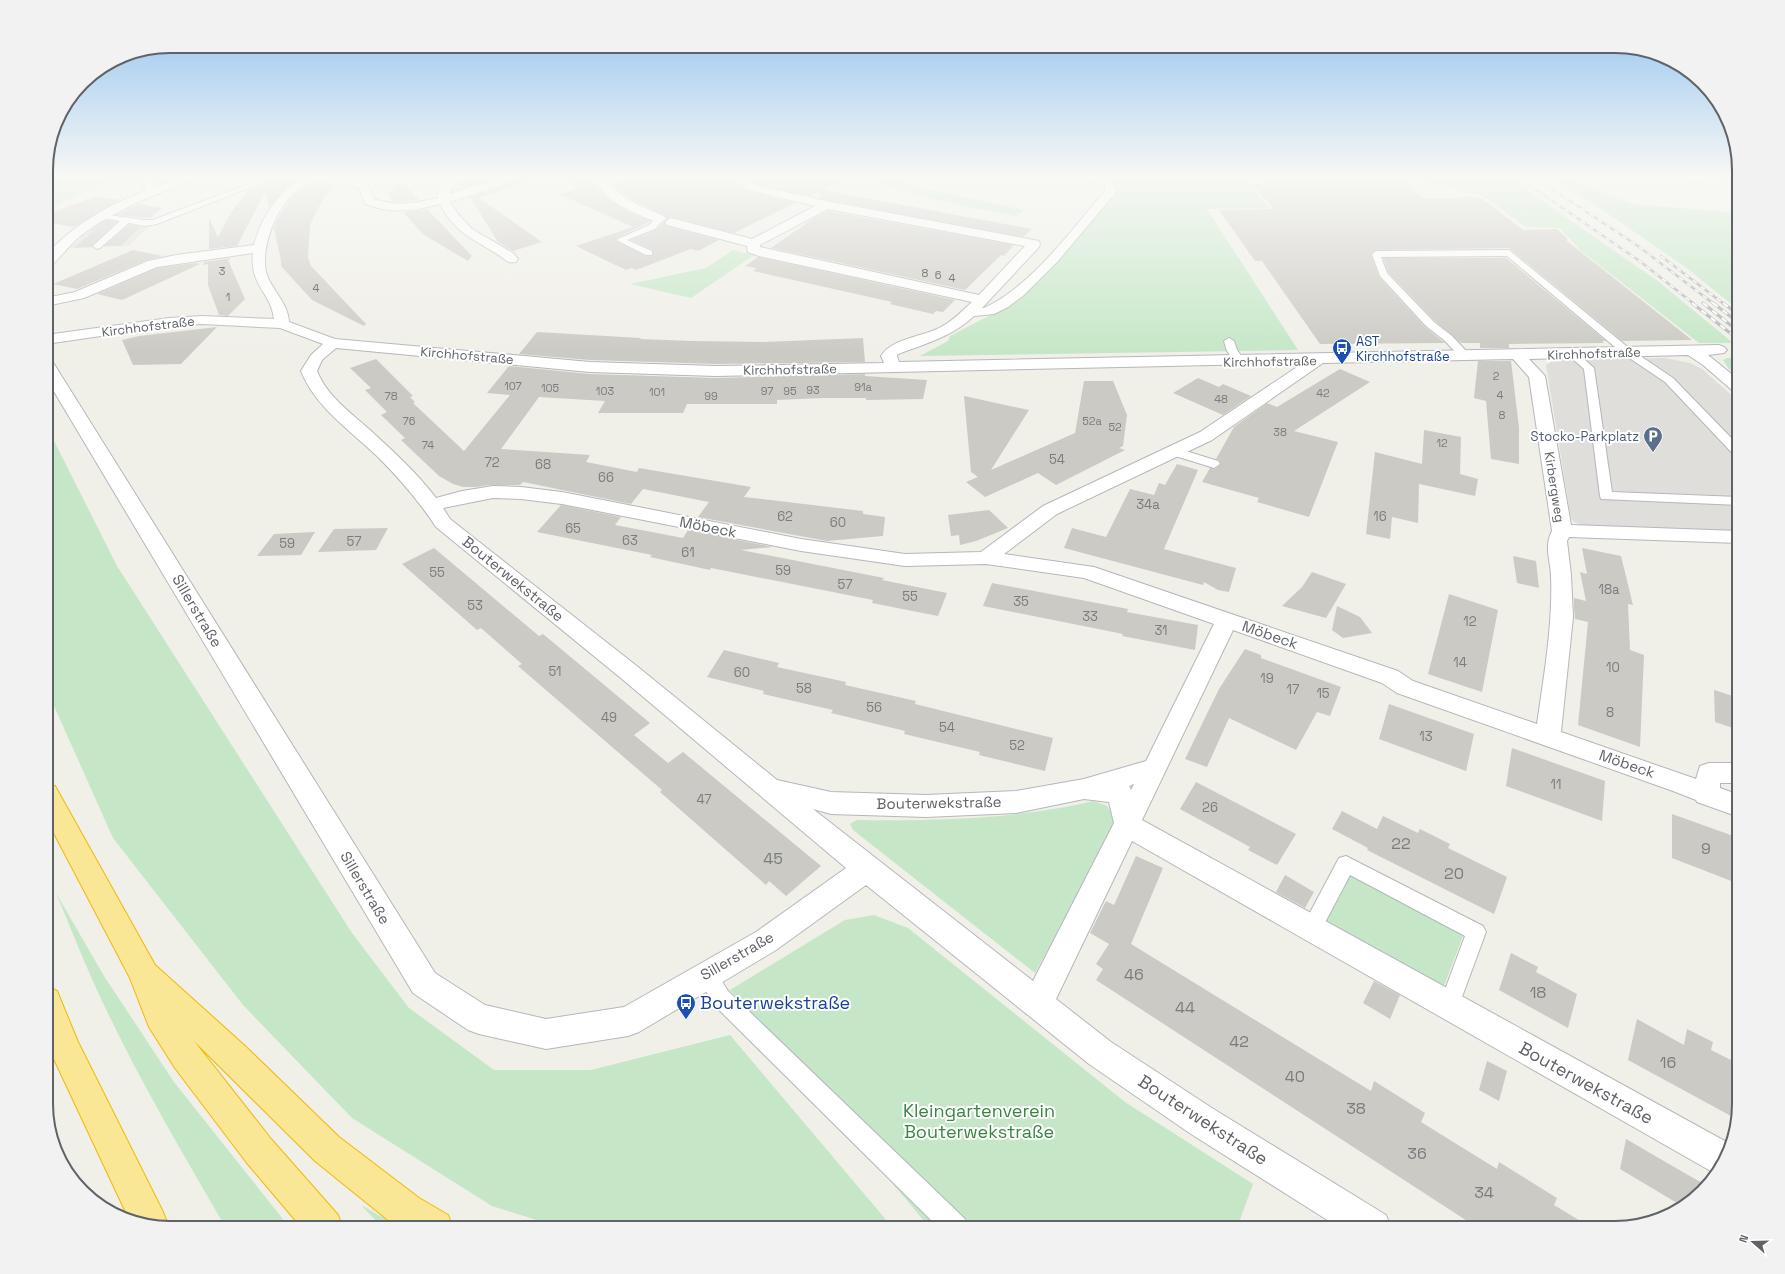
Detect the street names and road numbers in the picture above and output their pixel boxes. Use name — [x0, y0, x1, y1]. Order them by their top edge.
street label: Kirchhofstraße — [101, 312, 196, 341]
street label: Kirchhofstraße — [420, 343, 514, 368]
street label: Kirchhofstraße — [1547, 343, 1641, 364]
street label: Kirchhofstraße — [1223, 352, 1317, 371]
street label: Kirchhofstraße — [743, 360, 837, 379]
street label: Kirbergweg — [1541, 450, 1568, 524]
street label: Möbeck — [678, 512, 738, 541]
street label: Bouterwekstraße — [459, 532, 568, 625]
street label: Sillerstraße — [168, 571, 227, 651]
street label: Möbeck — [1240, 616, 1301, 653]
street label: Möbeck — [1597, 745, 1658, 782]
street label: Bouterwekstraße — [876, 792, 1002, 813]
street label: Sillerstraße — [336, 848, 395, 928]
street label: Sillerstraße — [697, 927, 777, 984]
street label: Bouterwekstraße — [1515, 1036, 1657, 1129]
street label: Bouterwekstraße — [1134, 1069, 1273, 1170]

